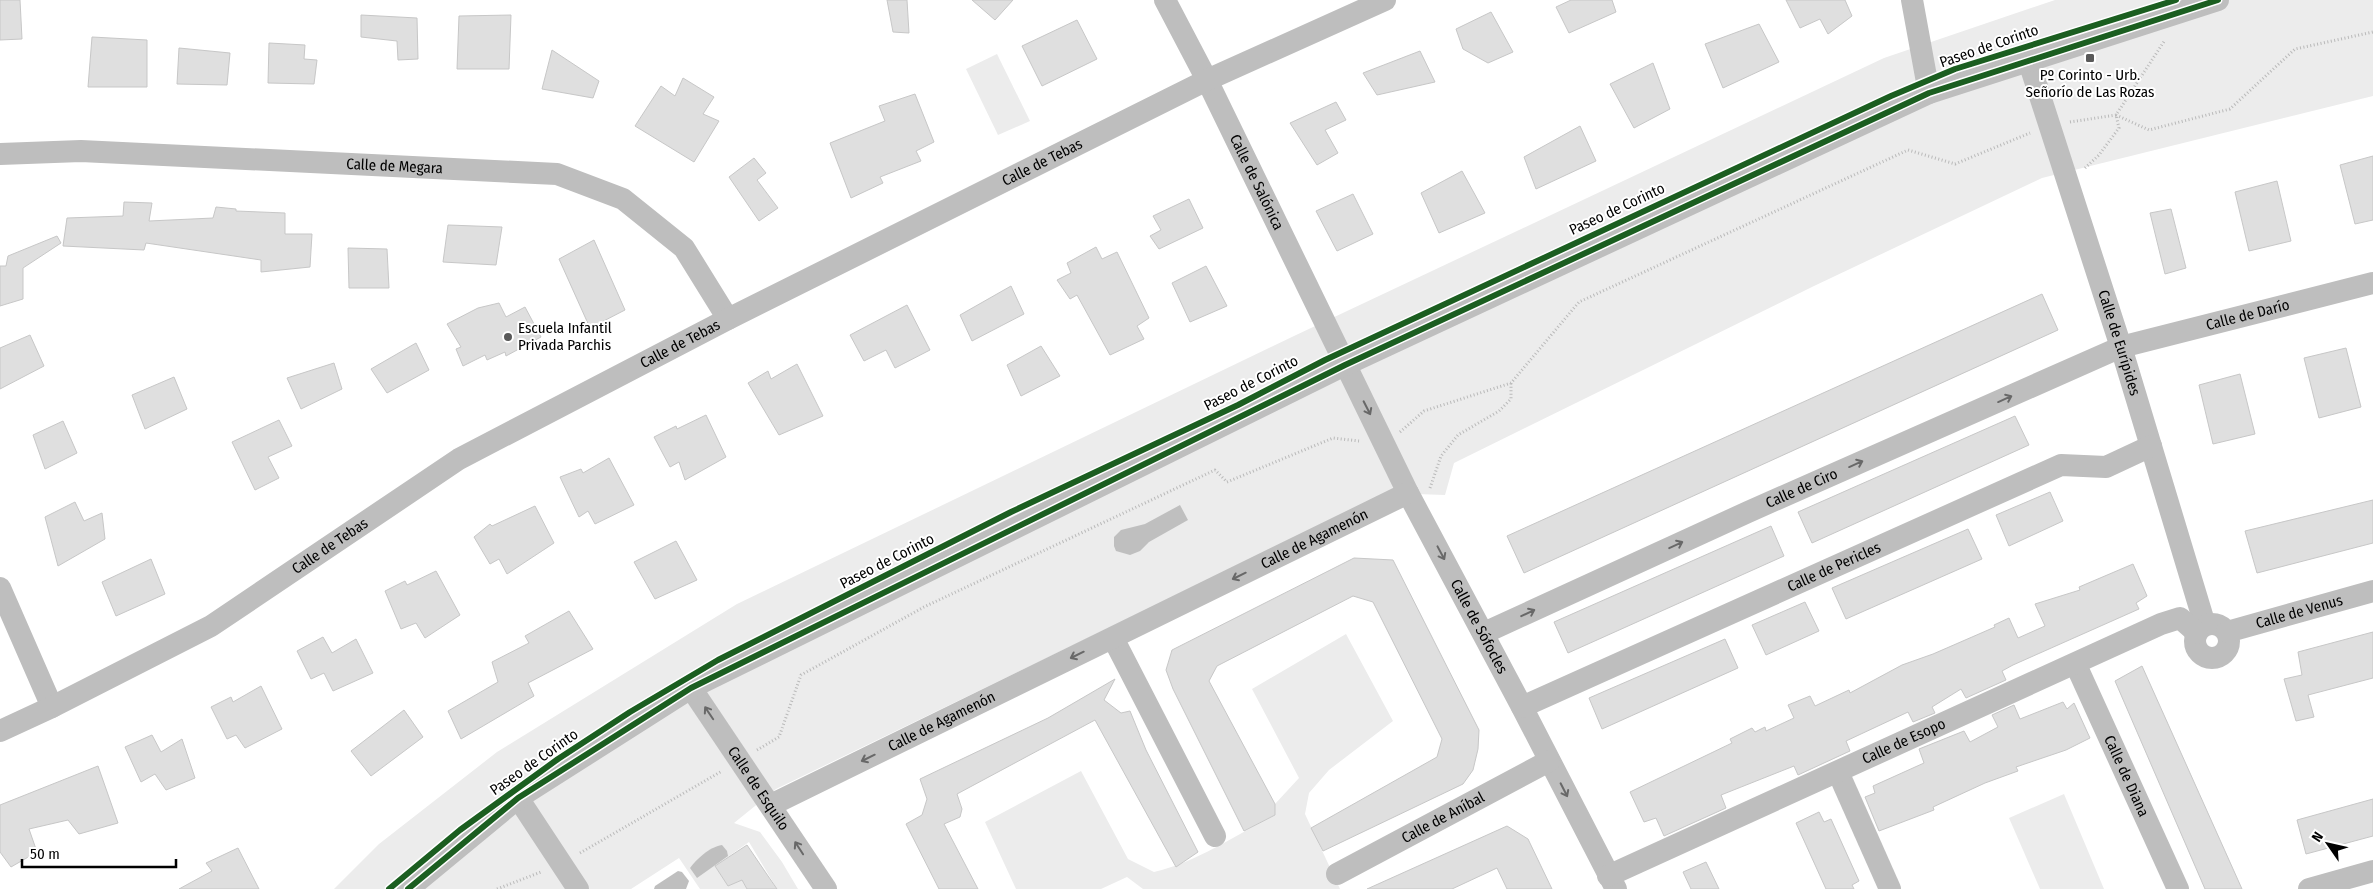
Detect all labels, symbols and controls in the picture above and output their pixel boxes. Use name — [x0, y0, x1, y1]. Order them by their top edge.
street label: Paseo de Corinto — [1937, 21, 2041, 71]
marker: Pº Corinto - Urb. Señorío de Las Rozas — [2084, 52, 2096, 64]
place label: Pº Corinto - Urb. Señorío de Las Rozas — [2026, 66, 2154, 101]
street label: Calle de Salónica — [1226, 131, 1288, 233]
street label: Calle de Tebas — [999, 135, 1085, 190]
street label: Calle de Megara — [346, 155, 443, 177]
street label: Paseo de Corinto — [1566, 179, 1668, 239]
street label: Calle de Eurípides — [2094, 288, 2144, 398]
street label: Calle de Darío — [2204, 296, 2291, 334]
street label: Calle de Tebas — [637, 316, 723, 372]
place label: Escuela Infantil Privada Parchis — [518, 319, 612, 354]
marker: Escuela Infantil Privada Parchis — [502, 331, 514, 343]
street label: Paseo de Corinto — [1201, 352, 1301, 414]
one-way arrow — [1997, 393, 2012, 403]
one-way arrow — [1362, 401, 1372, 416]
one-way arrow — [1848, 459, 1863, 469]
street label: Calle de Ciro — [1763, 465, 1840, 512]
street label: Calle de Agamenón — [1258, 505, 1371, 573]
street label: Calle de Tebas — [289, 514, 371, 578]
street label: Paseo de Corinto — [837, 530, 937, 592]
street label: Calle de Pericles — [1784, 538, 1884, 596]
one-way arrow — [1668, 540, 1683, 549]
one-way arrow — [1436, 545, 1446, 560]
one-way arrow — [1232, 572, 1247, 581]
street label: Calle de Sófocles — [1447, 576, 1512, 677]
street label: Calle de Venus — [2254, 591, 2345, 632]
one-way arrow — [1520, 607, 1535, 617]
one-way arrow — [1070, 651, 1085, 661]
street label: Calle de Agamenón — [885, 688, 998, 755]
one-way arrow — [704, 707, 714, 721]
street label: Calle de Esopo — [1859, 714, 1948, 768]
street label: Paseo de Corinto — [487, 725, 582, 799]
street label: Calle de Diana — [2100, 732, 2153, 820]
street label: Calle de Esquilo — [724, 743, 793, 834]
one-way arrow — [861, 753, 876, 763]
one-way arrow — [1560, 782, 1569, 797]
street label: Calle de Aníbal — [1398, 788, 1487, 847]
north arrow — [2303, 819, 2353, 869]
text: N — [2308, 829, 2327, 845]
scale bar — [22, 836, 176, 868]
one-way arrow — [794, 842, 804, 856]
text: 50 m — [30, 845, 60, 863]

